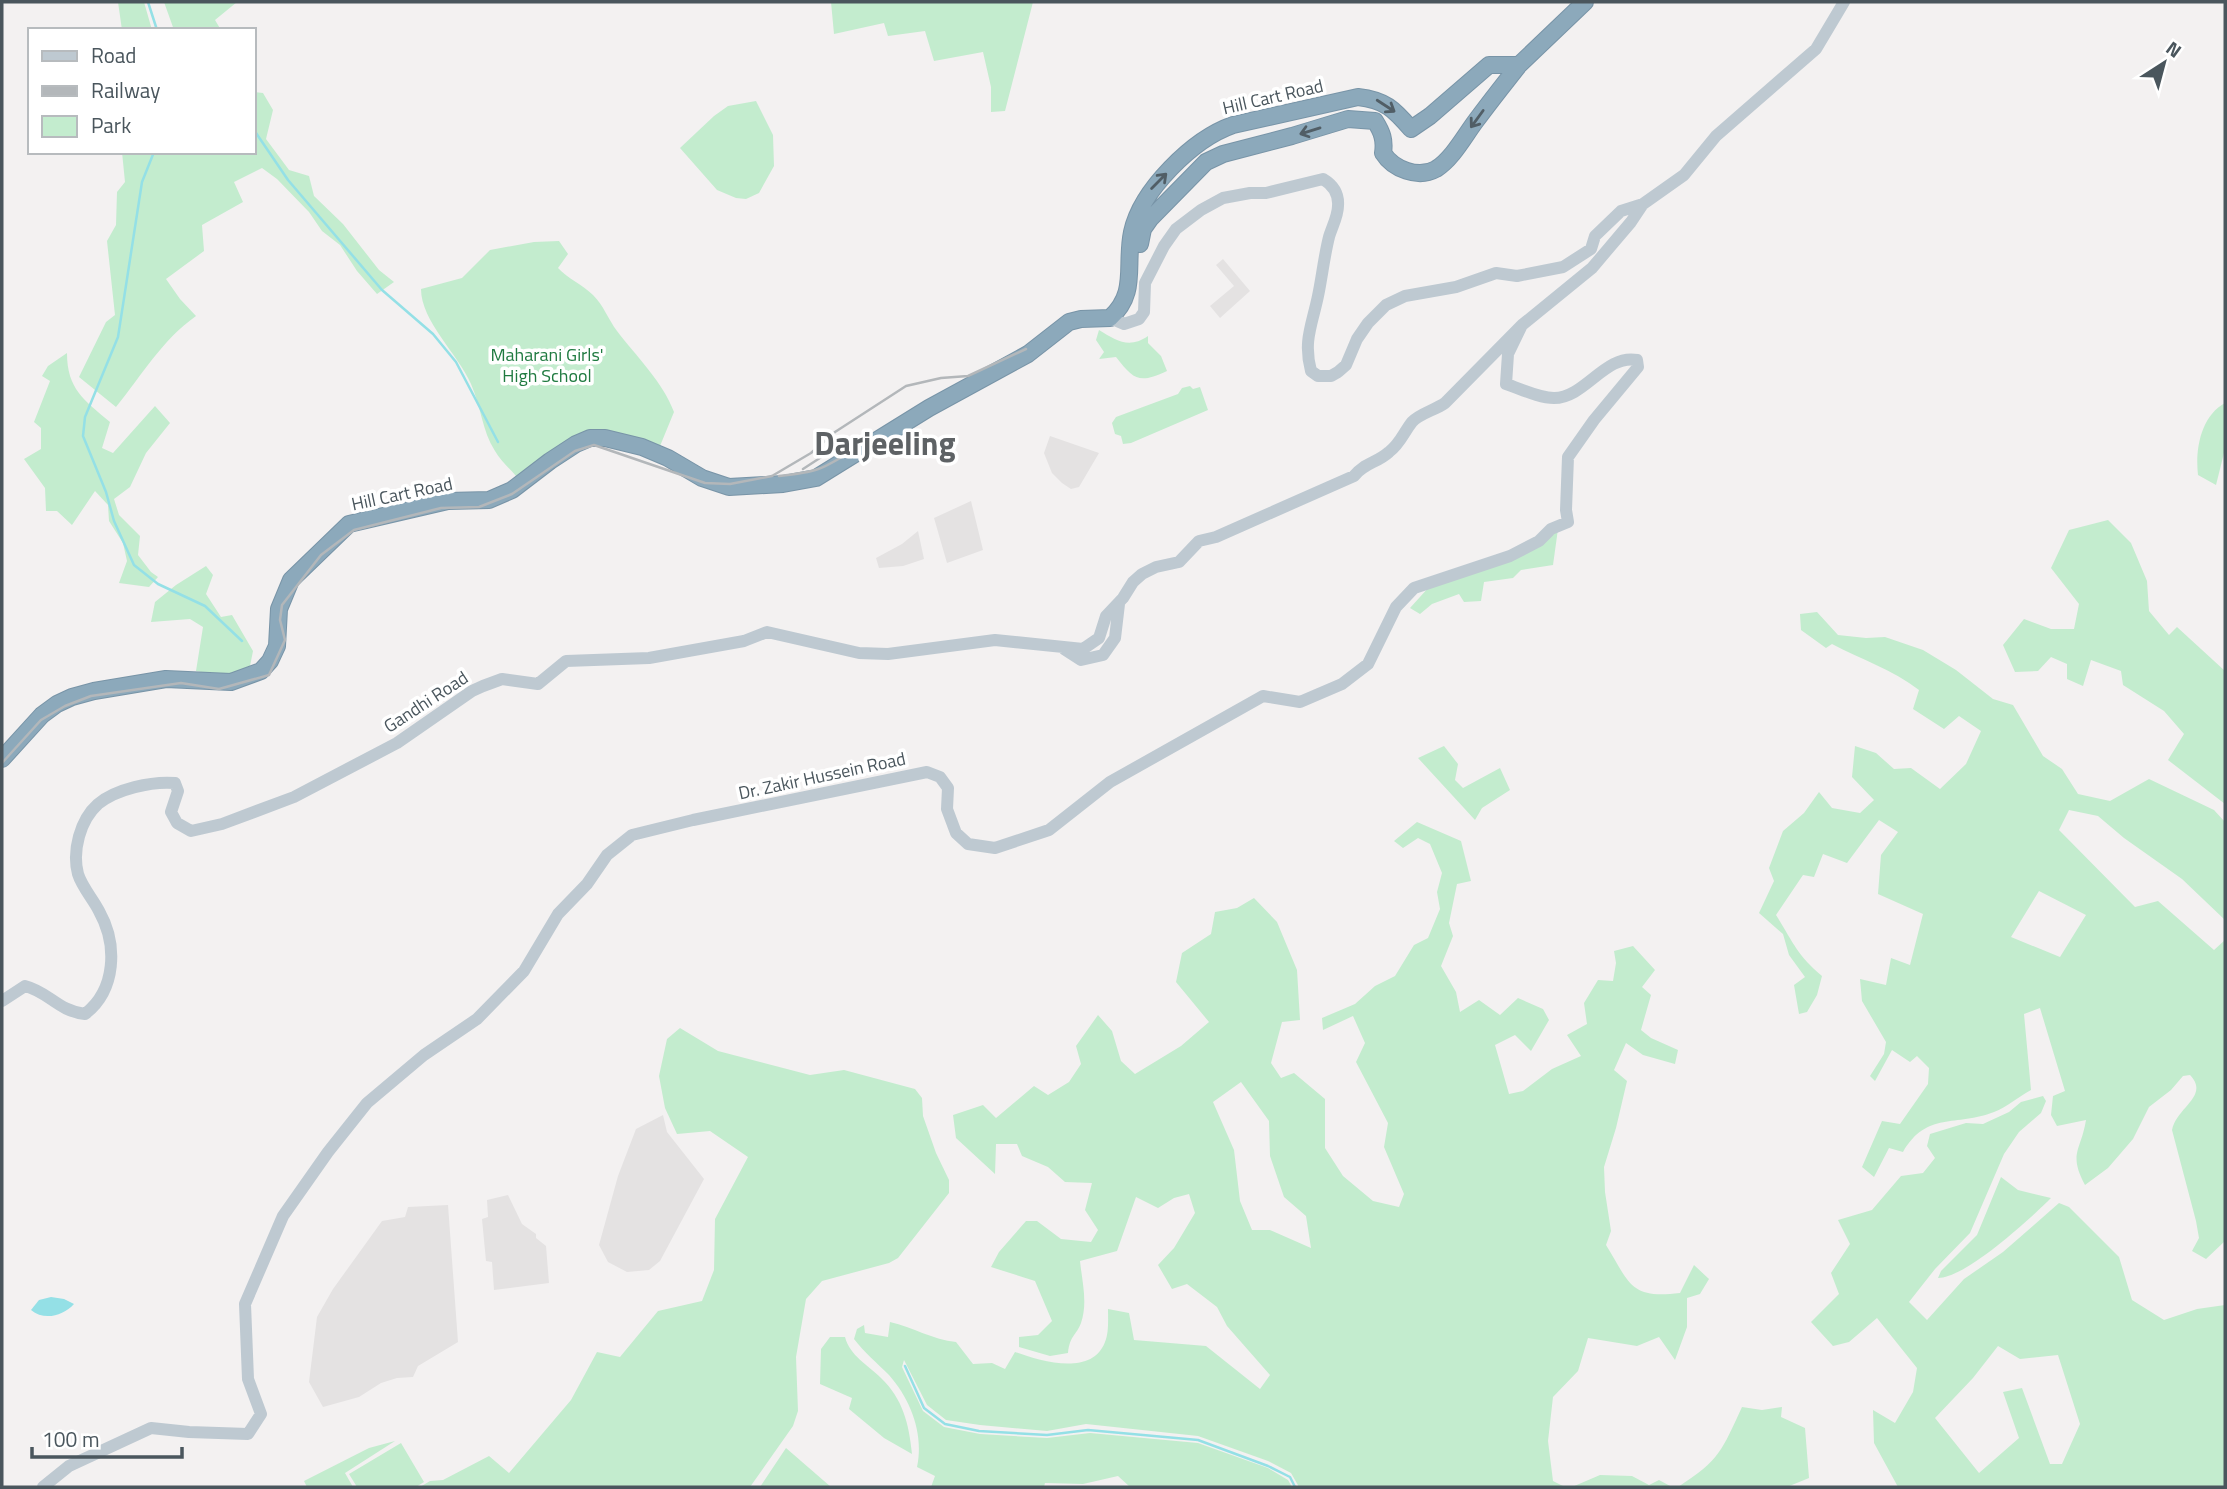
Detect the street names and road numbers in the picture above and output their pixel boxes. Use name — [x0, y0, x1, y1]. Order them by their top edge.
street label: Hill Cart Road — [1220, 72, 1326, 121]
street label: Hill Cart Road — [349, 470, 455, 517]
street label: Gandhi Road — [378, 664, 473, 739]
street label: Dr. Zakir Hussein Road — [736, 745, 908, 806]

